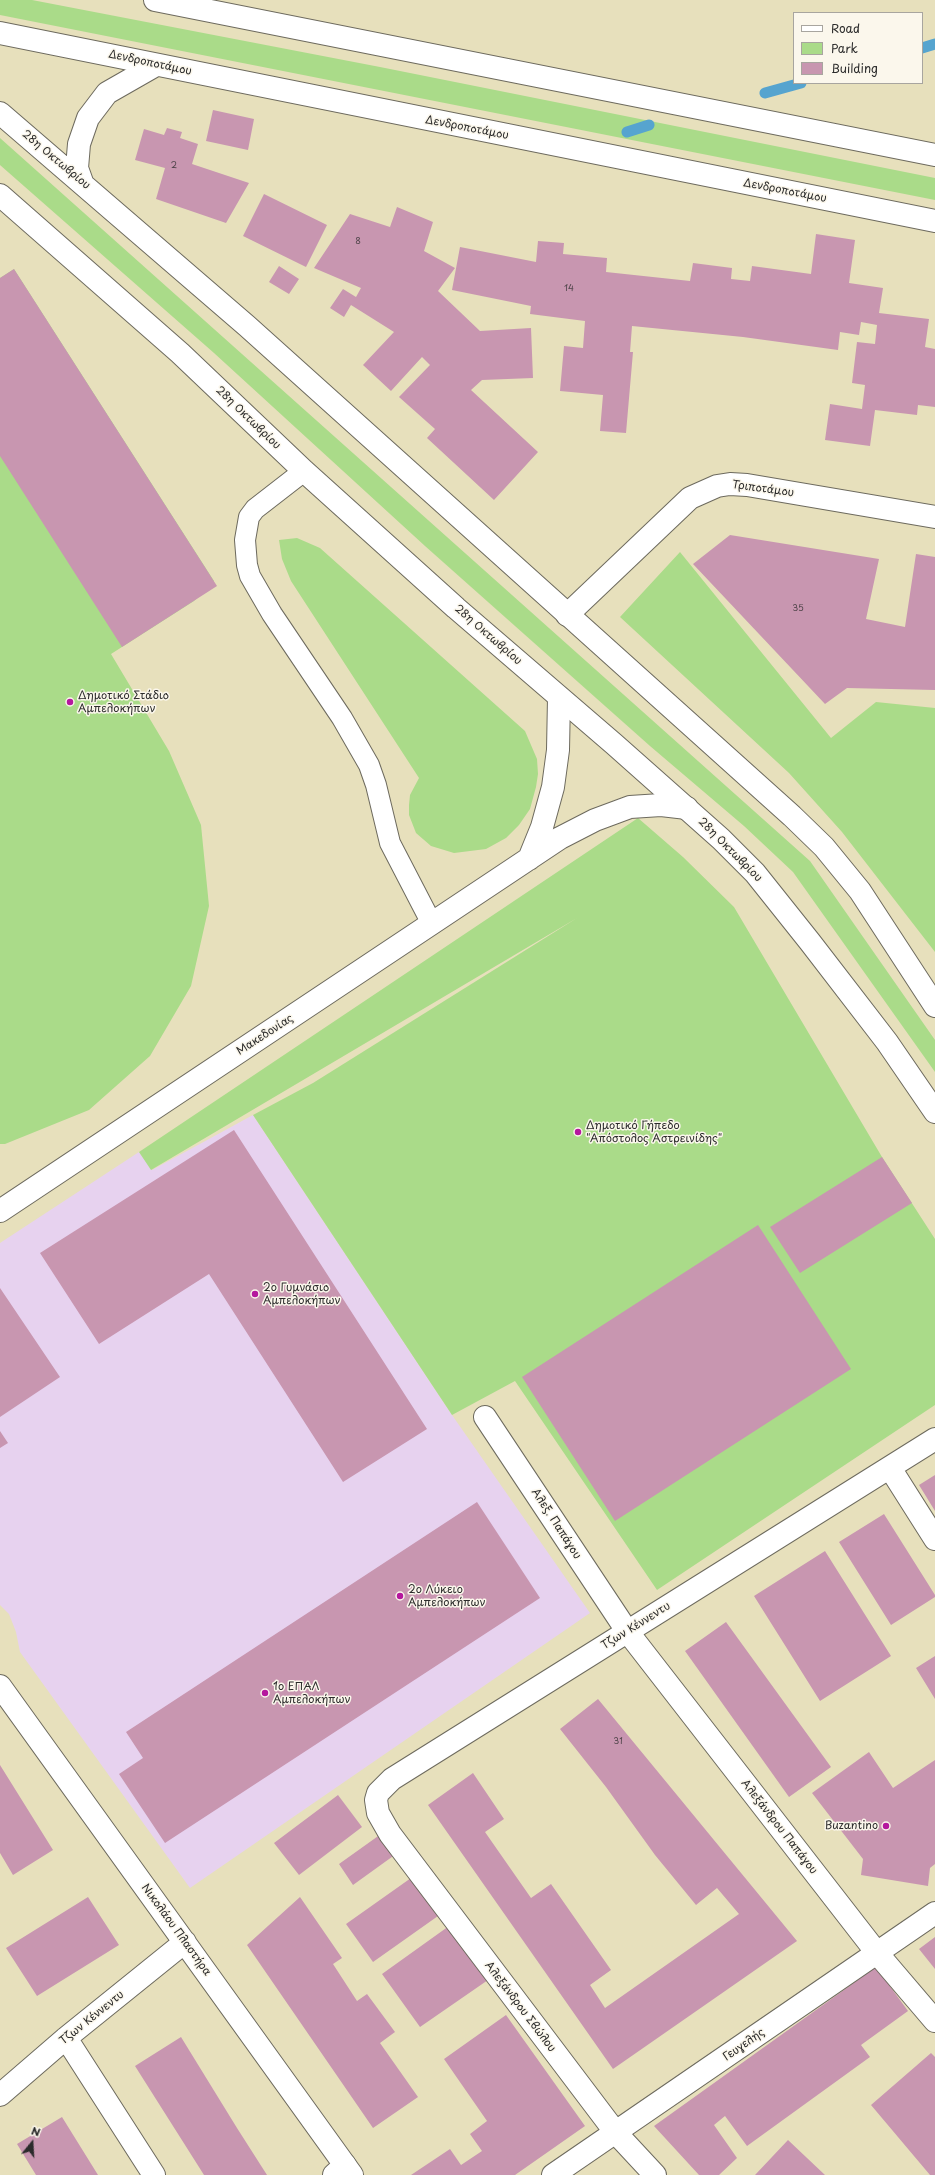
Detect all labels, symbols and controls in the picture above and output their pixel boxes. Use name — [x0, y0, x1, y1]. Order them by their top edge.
legend — [793, 12, 923, 84]
text: Road — [831, 19, 860, 37]
text: Park — [831, 39, 858, 57]
street label: Δενδροποτάμου — [107, 48, 193, 78]
text: Building — [831, 59, 878, 77]
street label: Δενδροποτάμου — [424, 113, 510, 143]
street label: 28η Οκτωβρίου — [19, 128, 93, 192]
house number: 2 — [171, 161, 177, 171]
street label: Δενδροποτάμου — [742, 176, 828, 206]
house number: 8 — [355, 237, 361, 247]
house number: 14 — [564, 284, 574, 294]
street label: 28η Οκτωβρίου — [213, 384, 283, 452]
street label: Τριποτάμου — [731, 478, 795, 500]
street label: 28η Οκτωβρίου — [452, 602, 524, 668]
house number: 35 — [792, 604, 804, 614]
place label: Δημοτικό Στάδιο Αμπελοκήπων — [78, 689, 169, 715]
marker: Δημοτικό Στάδιο Αμπελοκήπων — [65, 697, 75, 707]
street label: 28η Οκτωβρίου — [695, 815, 765, 885]
street label: Μακεδονίας — [234, 1012, 296, 1058]
place label: Δημοτικό Γήπεδο "Απόστολος Αστρεινίδης" — [586, 1119, 722, 1145]
marker: Δημοτικό Γήπεδο "Απόστολος Αστρεινίδης" — [573, 1127, 583, 1137]
place label: 2ο Γυμνάσιο Αμπελοκήπων — [263, 1281, 341, 1307]
marker: 2ο Γυμνάσιο Αμπελοκήπων — [250, 1289, 260, 1299]
street label: Αλεξ. Παπάγου — [528, 1486, 584, 1562]
place label: 2ο Λύκειο Αμπελοκήπων — [408, 1583, 486, 1609]
marker: 2ο Λύκειο Αμπελοκήπων — [395, 1591, 405, 1601]
street label: Τζων Κέννεντυ — [599, 1600, 673, 1652]
place label: 1ο ΕΠΑΛ Αμπελοκήπων — [273, 1680, 351, 1706]
marker: 1ο ΕΠΑΛ Αμπελοκήπων — [260, 1688, 270, 1698]
house number: 31 — [613, 1737, 623, 1747]
street label: Αλεξάνδρου Παπάγου — [738, 1777, 820, 1877]
place label: Buzantino — [825, 1819, 878, 1833]
marker: Buzantino — [881, 1821, 891, 1831]
street label: Νικολάου Πλαστήρα — [138, 1882, 214, 1978]
street label: Αλεξάνδρου Σβώλου — [482, 1959, 558, 2055]
street label: Τζων Κέννεντυ — [57, 1988, 127, 2048]
street label: Γευγελής — [721, 2026, 767, 2064]
text: N — [29, 2122, 43, 2141]
north arrow — [12, 2123, 52, 2163]

